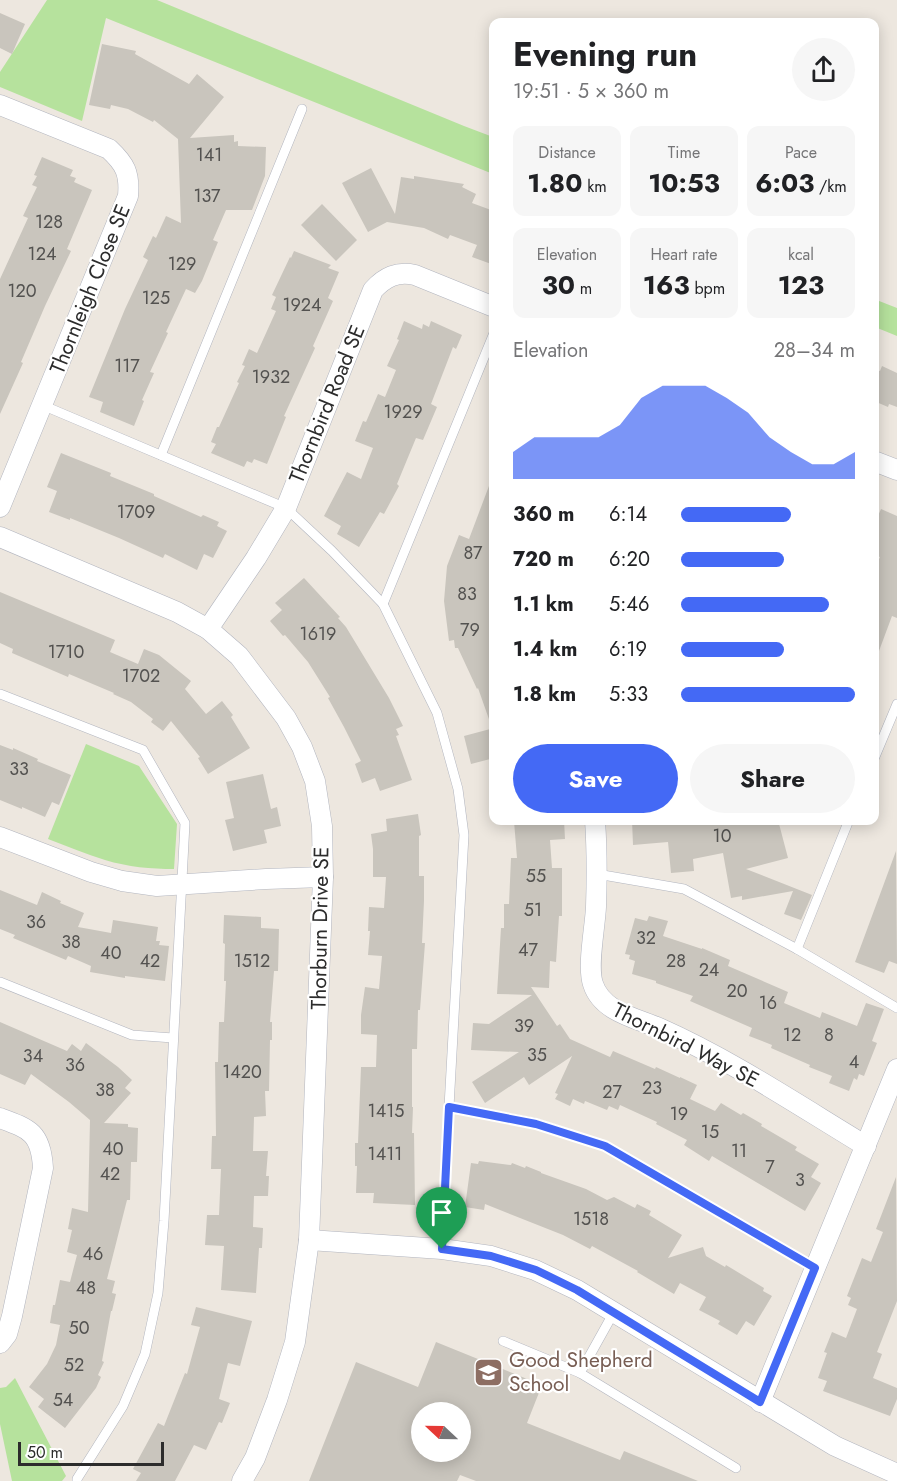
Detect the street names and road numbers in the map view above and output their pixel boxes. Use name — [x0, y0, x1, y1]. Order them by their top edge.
street label: Thornleigh Close SE — [42, 200, 138, 378]
street label: Thornbird Road SE — [282, 320, 372, 488]
street label: Thorburn Drive SE — [304, 846, 336, 1010]
street label: Thornbird Way SE — [608, 995, 764, 1095]

